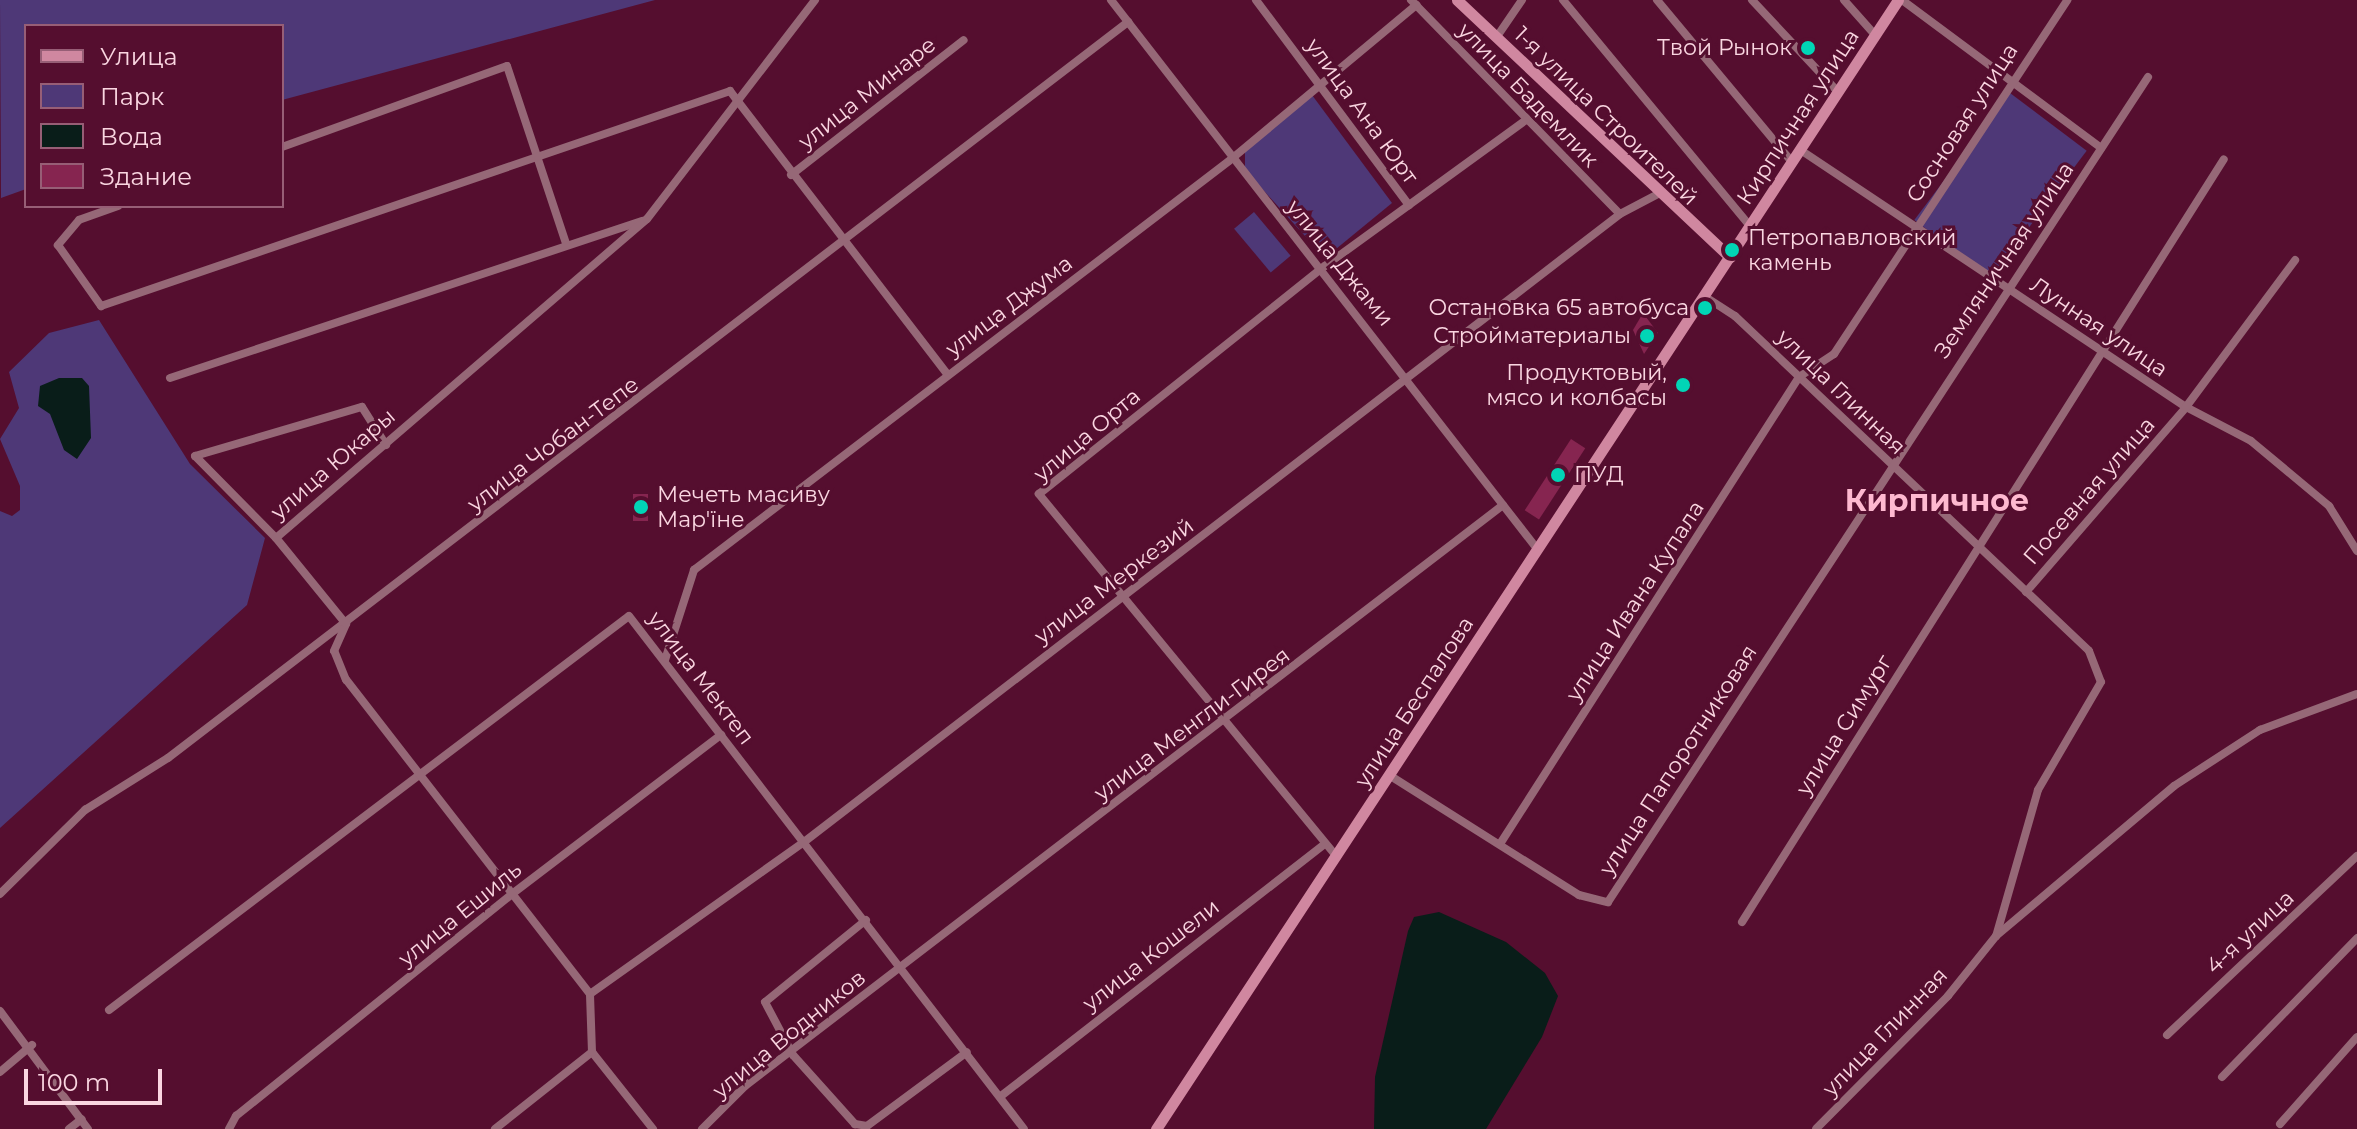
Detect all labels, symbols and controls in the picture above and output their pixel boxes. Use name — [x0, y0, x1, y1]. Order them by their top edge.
street label: улица Бадемлик — [1452, 17, 1604, 173]
street label: 1-я улица Строителей — [1509, 21, 1703, 211]
legend — [24, 24, 284, 208]
street label: Кирпичная улица — [1731, 24, 1865, 210]
street label: улица Минаре — [793, 31, 941, 155]
street label: улица Ана Юрт — [1300, 33, 1424, 189]
place label: Твой Рынок — [1657, 35, 1792, 61]
street label: Сосновая улица — [1901, 38, 2023, 208]
marker: Твой Рынок — [1799, 39, 1817, 57]
text: Улица — [100, 42, 178, 71]
text: Парк — [100, 82, 164, 111]
text: Вода — [100, 122, 163, 151]
street label: Земляничная улица — [1929, 157, 2079, 363]
text: Здание — [100, 162, 192, 191]
street label: улица Джами — [1281, 195, 1399, 331]
place label: Петропавловский камень — [1748, 224, 1956, 276]
marker: Петропавловский камень — [1723, 241, 1741, 259]
street label: улица Джума — [941, 250, 1077, 362]
street label: Лунная улица — [2025, 271, 2173, 383]
place label: Остановка 65 автобуса — [1428, 295, 1689, 321]
marker: Остановка 65 автобуса — [1696, 299, 1714, 317]
place label: Стройматериалы — [1433, 323, 1631, 349]
street label: улица Глинная — [1771, 324, 1911, 460]
marker: Стройматериалы — [1638, 327, 1656, 345]
place label: Продуктовый, мясо и колбасы — [1486, 359, 1667, 410]
street label: улица Чобан-Тепе — [462, 371, 644, 517]
marker: Продуктовый, мясо и колбасы — [1674, 376, 1692, 394]
street label: улица Орта — [1028, 383, 1146, 487]
street label: улица Юкары — [265, 403, 401, 525]
street label: Посевная улица — [2018, 412, 2160, 570]
place label: ПУД — [1574, 462, 1624, 488]
marker: ПУД — [1549, 466, 1567, 484]
place label: Мечеть масиву Мар'їне — [657, 481, 830, 532]
district label: Кирпичное — [1845, 483, 2029, 519]
street label: улица Ивана Купала — [1560, 496, 1710, 706]
marker: Мечеть масиву Мар'їне — [632, 498, 650, 516]
street label: улица Меркезий — [1029, 513, 1199, 649]
street label: улица Мектеп — [642, 606, 760, 750]
street label: улица Беспалова — [1349, 612, 1479, 792]
street label: улица Папоротниковая — [1594, 640, 1762, 880]
street label: улица Менгли-Гирея — [1089, 642, 1295, 806]
street label: улица Симург — [1790, 650, 1898, 800]
street label: улица Ешиль — [393, 856, 527, 972]
street label: 4-я улица — [2201, 885, 2299, 979]
street label: улица Кошели — [1077, 893, 1225, 1017]
street label: улица Глинная — [1817, 962, 1953, 1102]
street label: улица Водников — [707, 964, 871, 1104]
scale bar — [28, 1053, 166, 1103]
text: 100 m — [38, 1068, 110, 1097]

